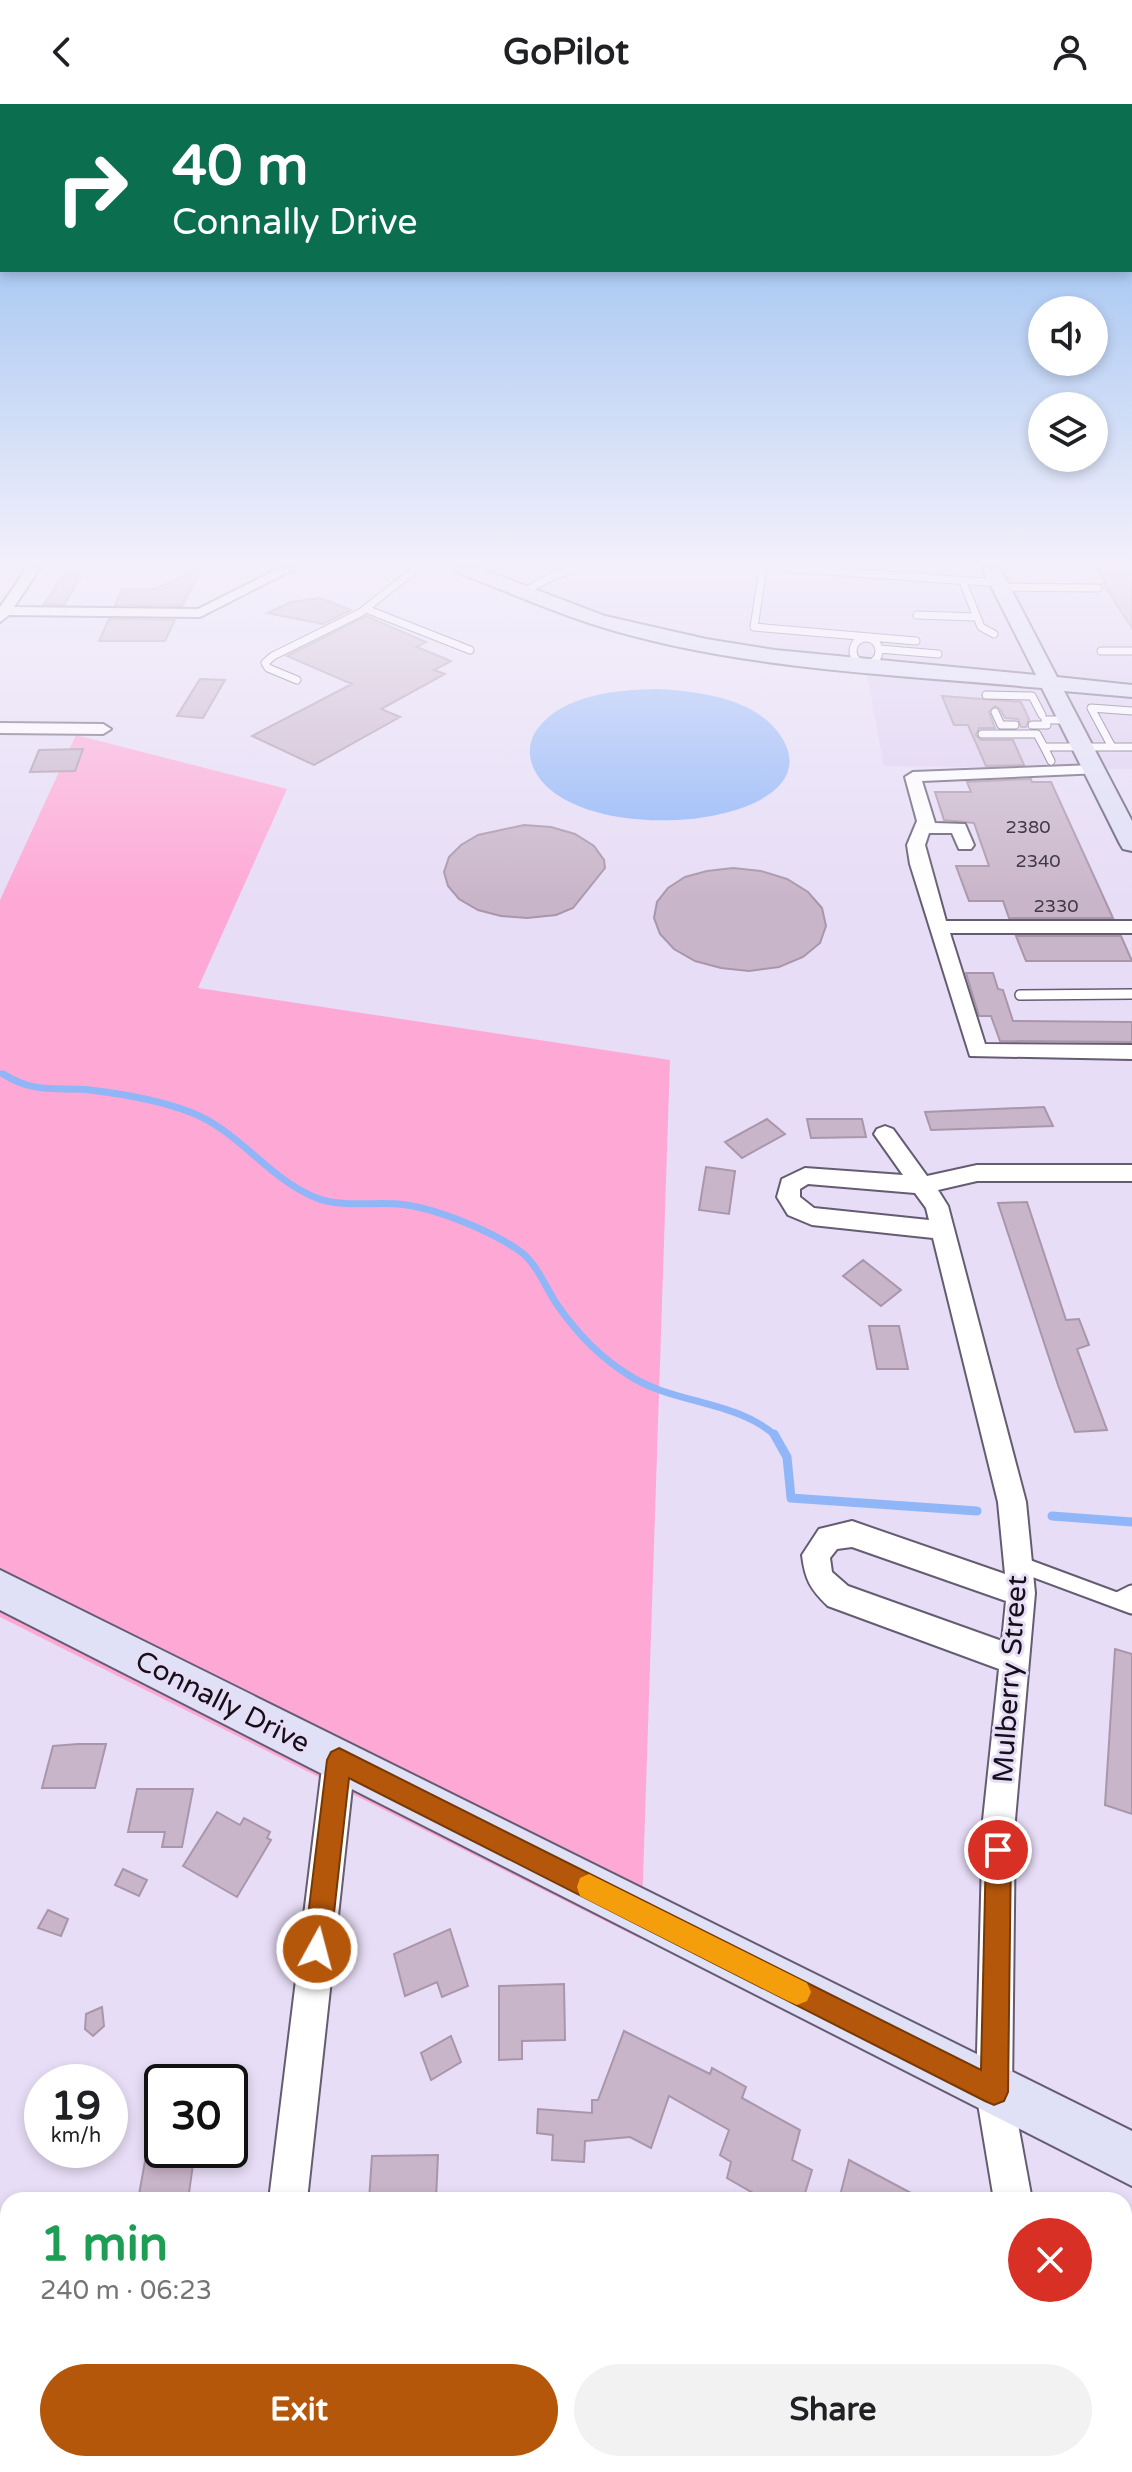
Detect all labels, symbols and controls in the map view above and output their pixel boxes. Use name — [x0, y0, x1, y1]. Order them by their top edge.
icon: back — [40, 30, 84, 74]
icon: person — [1048, 30, 1092, 74]
text: GoPilot — [503, 31, 629, 74]
text: 40 m — [172, 133, 308, 200]
icon: right — [40, 136, 144, 240]
text: Connally Drive — [172, 201, 418, 244]
map controls — [1028, 296, 1108, 472]
button: sound — [1028, 296, 1108, 376]
button: layers — [1028, 392, 1108, 472]
house number: 2380 — [1005, 816, 1051, 838]
house number: 2340 — [1015, 850, 1061, 872]
house number: 2330 — [1033, 895, 1079, 917]
street label: Mulberry Street — [986, 1574, 1034, 1784]
street label: Connally Drive — [130, 1643, 315, 1760]
pin — [964, 1816, 1032, 1884]
icon: arrive — [976, 1828, 1020, 1872]
position arrow — [275, 1907, 359, 1991]
speed limit sign: 30 — [144, 2064, 248, 2168]
text: 19 — [51, 2082, 101, 2130]
text: km/h — [51, 2124, 101, 2148]
text: 1 min — [40, 2216, 168, 2274]
button: close — [1008, 2218, 1092, 2302]
text: 240 m · 06:23 — [40, 2275, 212, 2306]
button: Exit — [40, 2364, 558, 2456]
button: Share — [574, 2364, 1092, 2456]

